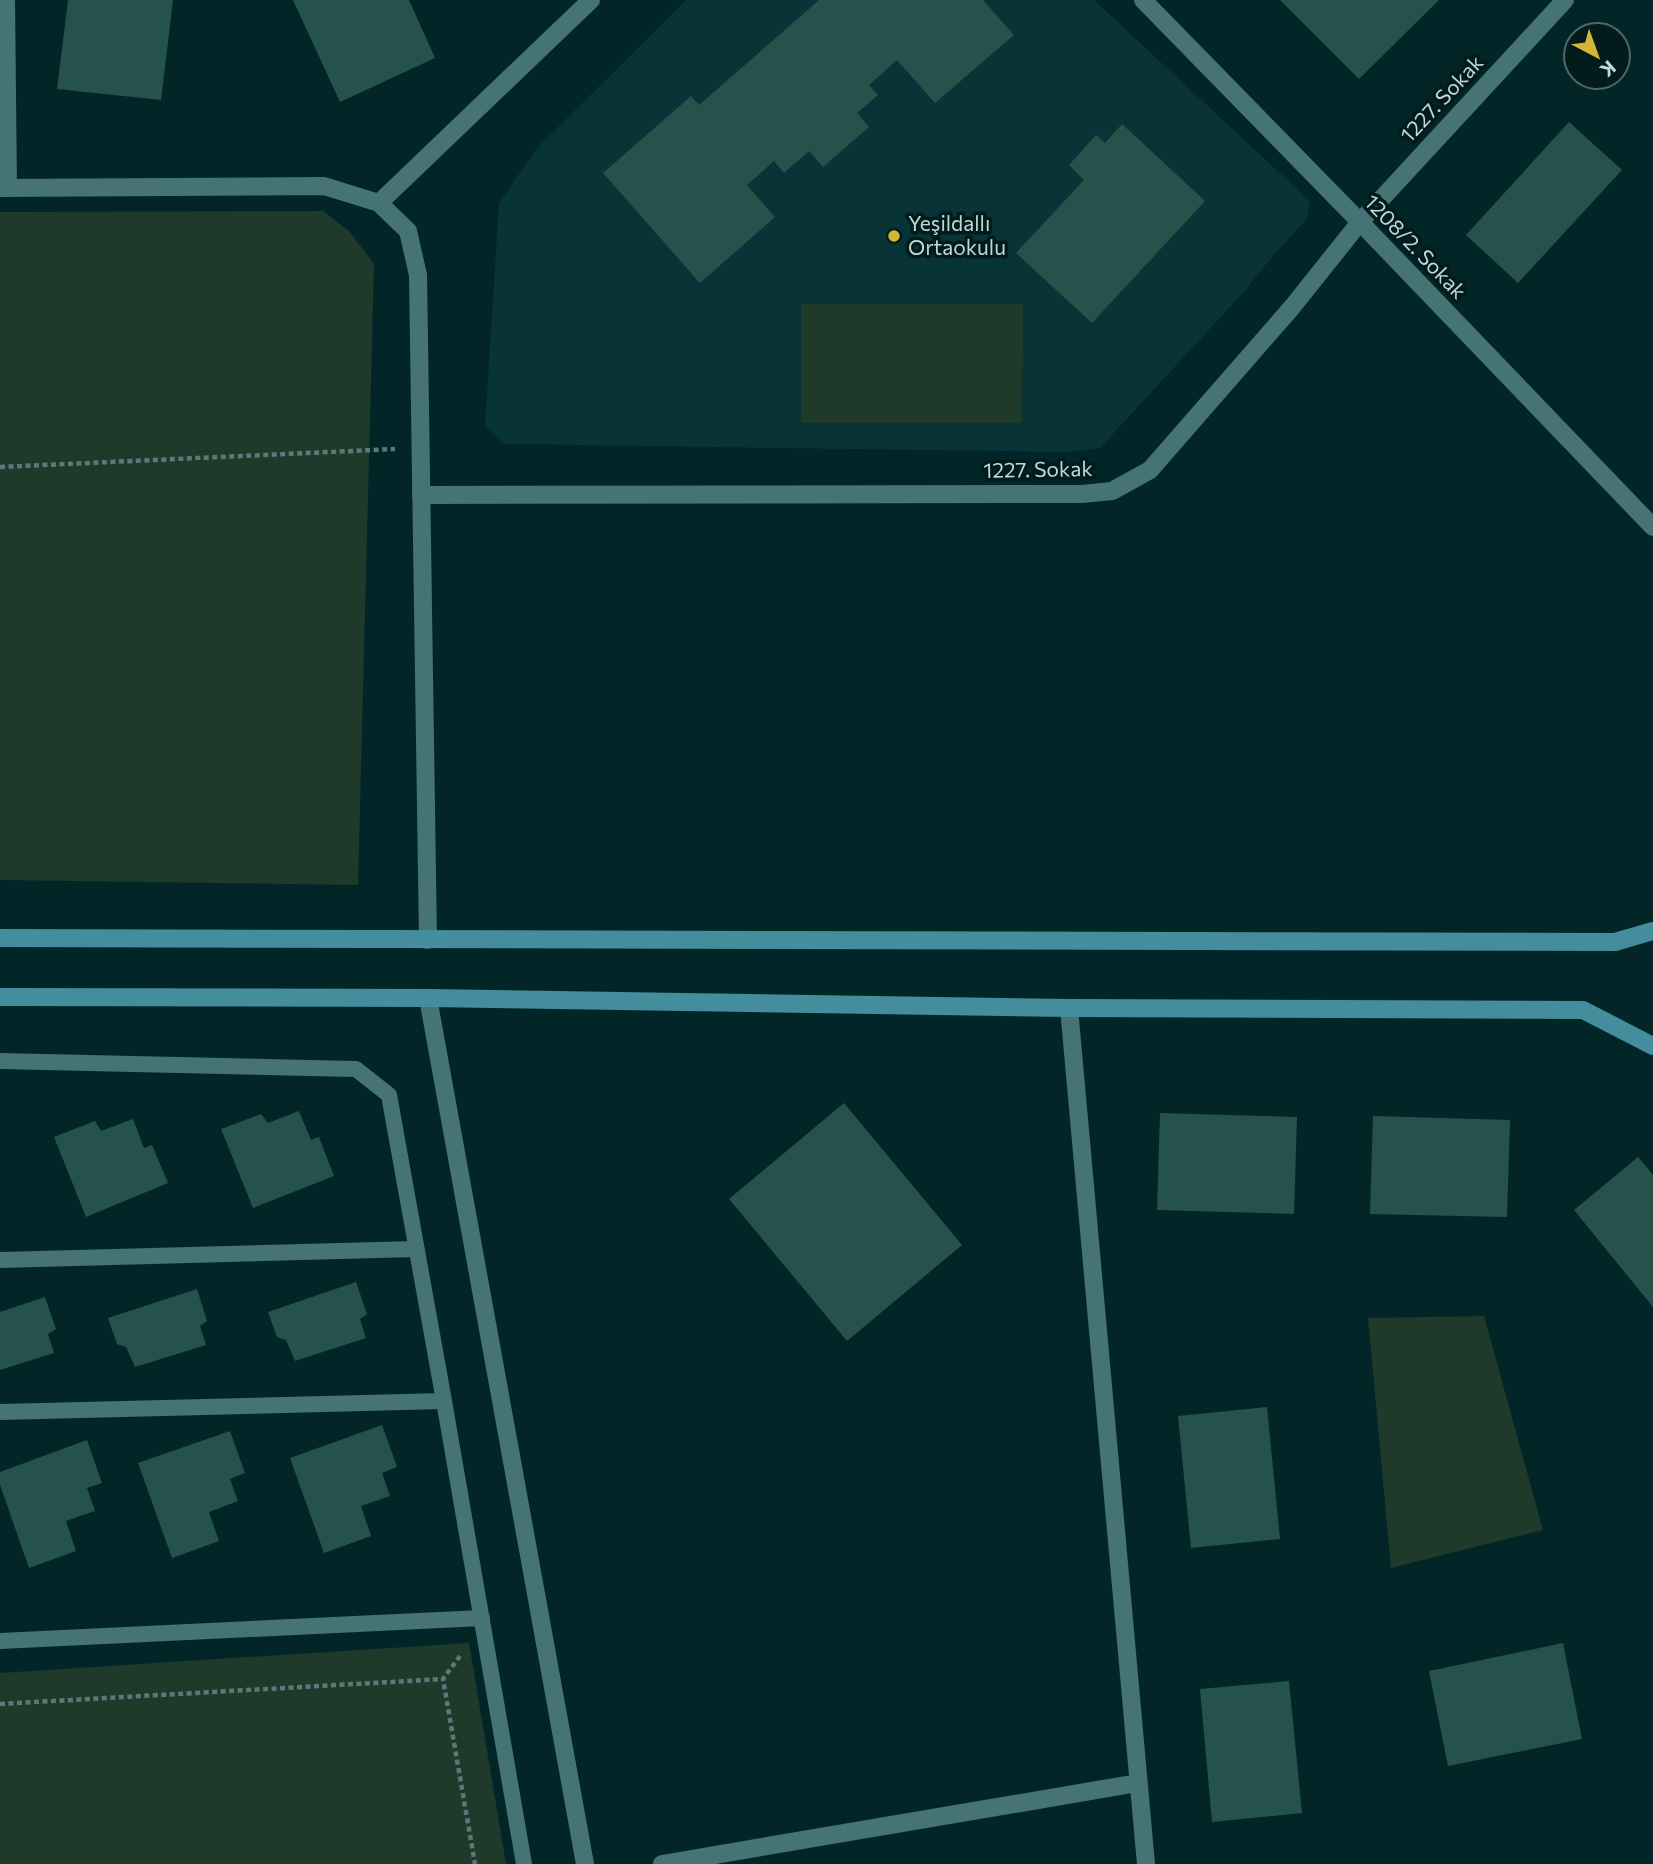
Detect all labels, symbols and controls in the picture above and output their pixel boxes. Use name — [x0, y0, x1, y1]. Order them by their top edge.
north arrow — [1562, 21, 1632, 91]
street label: 1227. Sokak — [1394, 49, 1487, 147]
text: K — [1596, 56, 1621, 82]
street label: 1208/2. Sokak — [1360, 189, 1472, 303]
place label: Yeşildallı Ortaokulu — [908, 210, 1006, 259]
marker: Yeşildallı Ortaokulu — [886, 228, 902, 244]
street label: 1227. Sokak — [983, 455, 1093, 482]

